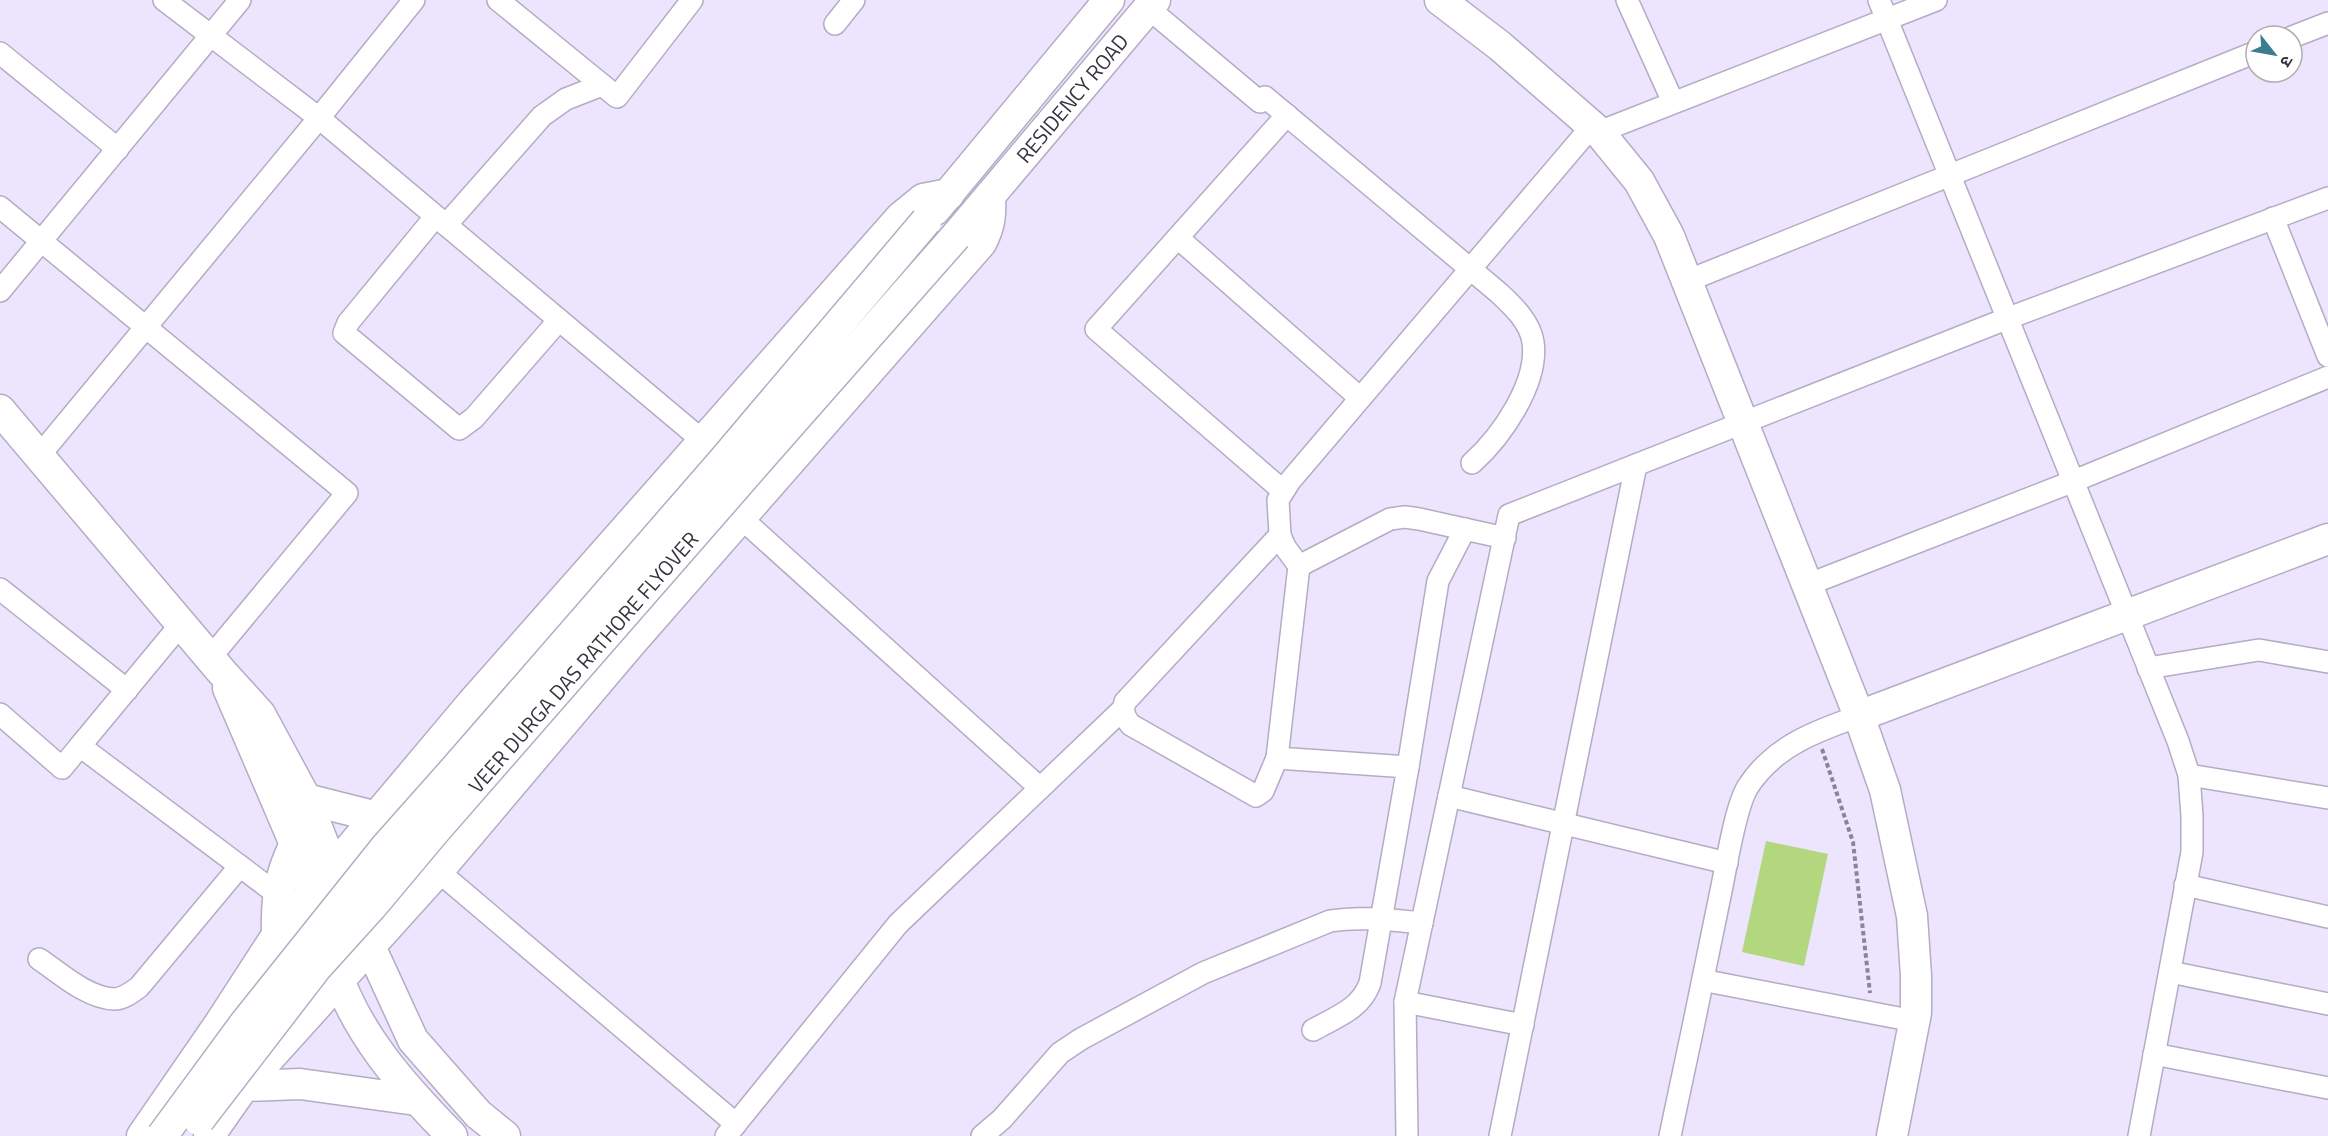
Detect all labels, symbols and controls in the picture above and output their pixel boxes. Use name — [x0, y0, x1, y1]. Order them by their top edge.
north arrow — [2244, 24, 2304, 84]
street label: RESIDENCY ROAD — [1008, 26, 1136, 170]
text: उ — [2274, 52, 2300, 72]
street label: VEER DURGA DAS RATHORE FLYOVER — [460, 524, 706, 800]

